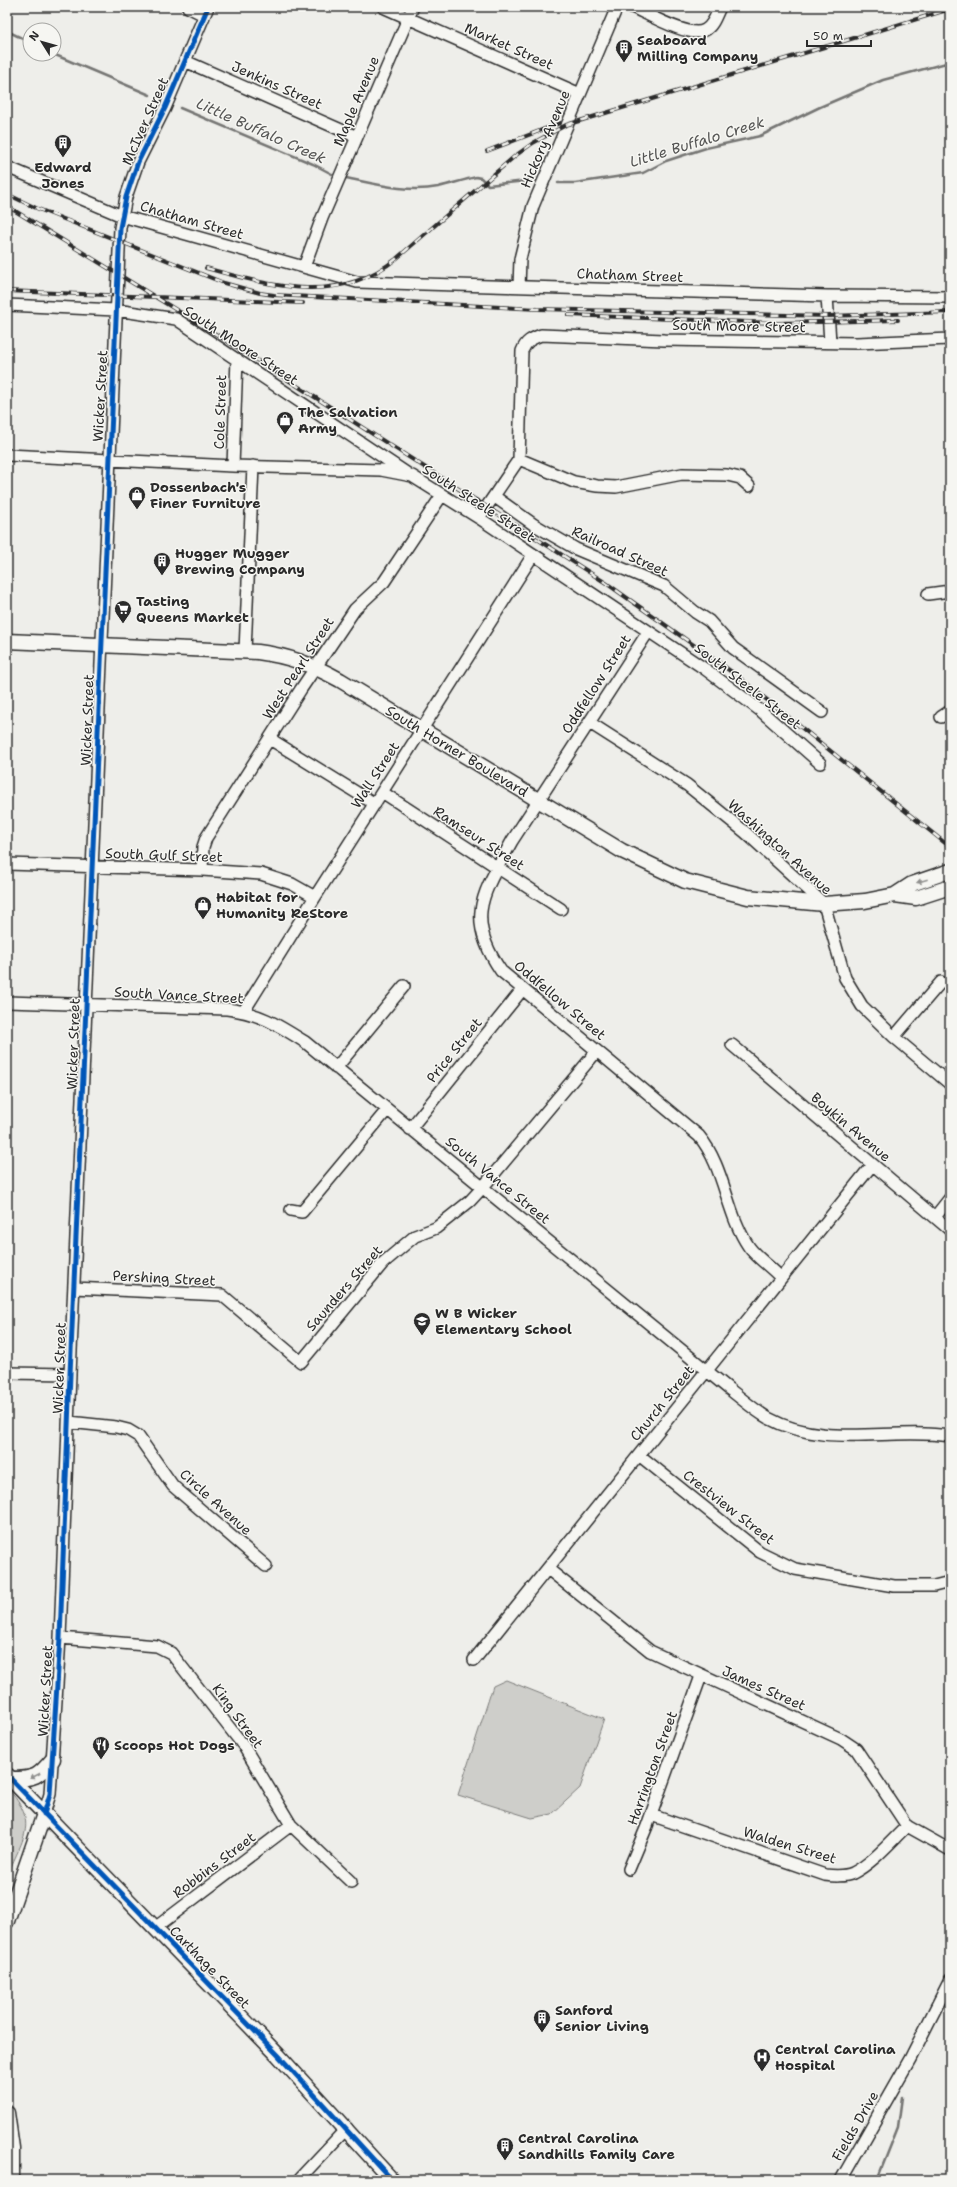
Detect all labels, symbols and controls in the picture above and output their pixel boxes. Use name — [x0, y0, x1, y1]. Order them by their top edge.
street label: Market Street — [462, 18, 556, 74]
north arrow — [22, 22, 62, 62]
scale bar — [807, 22, 871, 48]
text: N — [26, 28, 43, 44]
text: 50 m — [813, 28, 843, 44]
place label: Seaboard Milling Company — [637, 31, 758, 65]
building icon: Seaboard Milling Company — [614, 38, 634, 63]
street label: Maple Avenue — [329, 53, 383, 149]
street label: Jenkins Street — [229, 57, 325, 113]
street label: McIver Street — [118, 74, 172, 168]
street label: Hickory Avenue — [516, 87, 574, 191]
water label: Little Buffalo Creek — [193, 93, 329, 169]
water label: Little Buffalo Creek — [627, 112, 767, 172]
building icon: Edward Jones — [53, 133, 73, 158]
place label: Edward Jones — [34, 158, 92, 192]
street label: Chatham Street — [138, 197, 246, 243]
street label: Chatham Street — [576, 264, 684, 286]
street label: South Moore Street — [180, 301, 302, 389]
street label: South Moore Street — [672, 316, 806, 336]
street label: Wicker Street — [89, 350, 111, 442]
street label: Cole Street — [210, 374, 230, 450]
place label: The Salvation Army — [298, 403, 398, 437]
shop icon: The Salvation Army — [275, 410, 295, 435]
street label: South Steele Street — [419, 460, 539, 546]
place label: Dossenbach's Finer Furniture — [150, 478, 261, 512]
shop icon: Dossenbach's Finer Furniture — [127, 485, 147, 510]
street label: Railroad Street — [569, 522, 671, 580]
place label: Hugger Mugger Brewing Company — [175, 544, 305, 578]
building icon: Hugger Mugger Brewing Company — [152, 551, 172, 576]
place label: Tasting Queens Market — [136, 592, 249, 626]
supermarket icon: Tasting Queens Market — [113, 599, 133, 624]
street label: West Pearl Street — [258, 613, 338, 723]
street label: Oddfellow Street — [557, 631, 635, 737]
street label: South Steele Street — [691, 639, 805, 733]
street label: Wicker Street — [76, 674, 98, 766]
street label: South Horner Boulevard — [383, 701, 532, 801]
street label: Wall Street — [347, 738, 403, 812]
street label: Washington Avenue — [724, 795, 836, 899]
street label: Ramseur Street — [430, 802, 528, 874]
street label: South Gulf Street — [105, 844, 223, 866]
one-way arrow — [915, 878, 927, 884]
place label: Habitat for Humanity ReStore — [216, 888, 348, 922]
shop icon: Habitat for Humanity ReStore — [193, 895, 213, 920]
street label: Oddfellow Street — [510, 956, 610, 1044]
street label: South Vance Street — [114, 983, 244, 1007]
street label: Wicker Street — [62, 998, 84, 1090]
street label: Price Street — [422, 1014, 486, 1086]
street label: Boykin Avenue — [807, 1088, 895, 1166]
street label: South Vance Street — [442, 1132, 554, 1228]
street label: Saunders Street — [302, 1241, 386, 1335]
street label: Pershing Street — [112, 1266, 216, 1290]
place label: W B Wicker Elementary School — [435, 1304, 572, 1338]
school or university icon: W B Wicker Elementary School — [412, 1311, 432, 1336]
street label: Wicker Street — [48, 1322, 70, 1414]
street label: Church Street — [626, 1362, 698, 1444]
street label: Circle Avenue — [176, 1465, 256, 1539]
street label: Crestview Street — [680, 1466, 778, 1548]
street label: Wicker Street — [34, 1645, 56, 1737]
street label: James Street — [719, 1662, 809, 1714]
street label: King Street — [209, 1680, 267, 1752]
street label: Harrington Street — [623, 1708, 681, 1828]
restaurant icon: Scoops Hot Dogs — [91, 1735, 111, 1760]
place label: Scoops Hot Dogs — [114, 1736, 235, 1754]
one-way arrow — [29, 1773, 41, 1779]
street label: Walden Street — [741, 1822, 839, 1868]
street label: Robbins Street — [169, 1828, 259, 1902]
street label: Carthage Street — [166, 1922, 254, 2012]
place label: Sanford Senior Living — [555, 2001, 649, 2035]
building icon: Sanford Senior Living — [532, 2008, 552, 2033]
place label: Central Carolina Hospital — [775, 2040, 896, 2074]
hospital icon: Central Carolina Hospital — [752, 2047, 772, 2072]
street label: Fields Drive — [828, 2088, 882, 2164]
place label: Central Carolina Sandhills Family Care — [518, 2129, 675, 2163]
building icon: Central Carolina Sandhills Family Care — [495, 2136, 515, 2161]

